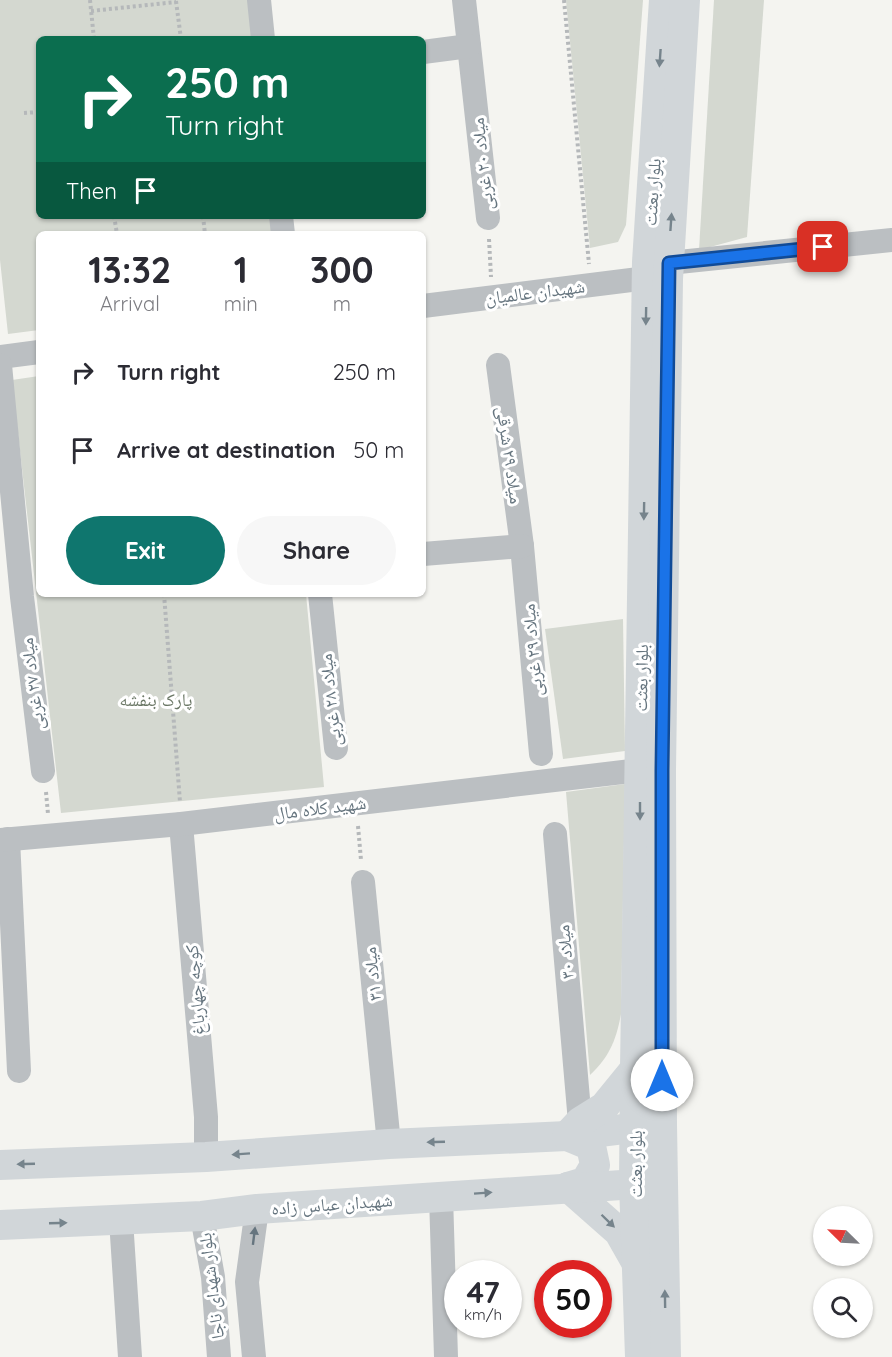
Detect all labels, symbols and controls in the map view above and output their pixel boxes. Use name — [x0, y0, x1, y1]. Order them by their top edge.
one-way arrow — [655, 49, 665, 68]
text: 250 m — [165, 56, 289, 109]
icon: right — [66, 60, 144, 138]
text: Turn right — [165, 108, 284, 142]
street label: میلاد ۲۰ غربی — [466, 117, 498, 211]
street label: بلوار بعثت — [638, 157, 666, 226]
icon: arrive — [129, 174, 162, 207]
text: Then — [66, 177, 117, 205]
one-way arrow — [667, 212, 676, 231]
pin — [797, 221, 848, 272]
icon: arrive — [806, 230, 839, 263]
text: 13:32 — [88, 247, 171, 292]
text: 1 — [234, 247, 248, 292]
text: 300 — [310, 247, 374, 292]
street label: شهیدان عالمیان — [484, 274, 586, 310]
text: Arrival — [100, 291, 160, 316]
text: min — [224, 291, 258, 316]
text: m — [333, 291, 351, 316]
one-way arrow — [641, 306, 651, 325]
icon: right — [66, 356, 99, 389]
text: Turn right — [117, 358, 221, 386]
text: 250 m — [333, 358, 396, 386]
street label: میلاد ۲۹ شرقی — [492, 405, 528, 505]
icon: arrive — [66, 434, 99, 467]
text: Arrive at destination — [117, 436, 335, 464]
text: 50 m — [353, 436, 404, 464]
one-way arrow — [639, 501, 648, 520]
button: Exit — [66, 516, 225, 585]
button: Share — [237, 516, 396, 585]
street label: میلاد ۲۹ غربی — [516, 603, 548, 697]
street label: میلاد ۲۷ غربی — [15, 637, 49, 731]
street label: بلوار بعثت — [629, 644, 653, 712]
street label: میلاد ۲۸ غربی — [314, 653, 346, 747]
park label: پارک بنفشه — [120, 688, 192, 711]
street label: شهید کلاه مال — [273, 791, 367, 825]
one-way arrow — [635, 801, 645, 820]
street label: میلاد ۳۰ — [551, 924, 579, 980]
street label: کوچه چهارباغ — [180, 943, 210, 1036]
street label: میلاد ۳۱ — [358, 946, 386, 1002]
position arrow — [630, 1048, 694, 1112]
street label: بلوار بعثت — [624, 1130, 647, 1198]
one-way arrow — [426, 1137, 445, 1146]
one-way arrow — [232, 1150, 251, 1159]
one-way arrow — [16, 1159, 35, 1168]
street label: شهیدان عباس زاده — [271, 1188, 393, 1220]
one-way arrow — [474, 1189, 493, 1198]
north arrow — [813, 1206, 873, 1266]
map controls — [813, 1206, 873, 1338]
one-way arrow — [601, 1214, 616, 1228]
one-way arrow — [49, 1218, 68, 1227]
one-way arrow — [249, 1227, 259, 1246]
street label: بلوار شهدای ناجا — [193, 1231, 229, 1341]
speed limit sign: 50 — [534, 1260, 612, 1338]
text: 47 — [466, 1273, 500, 1311]
button: search — [813, 1278, 873, 1338]
one-way arrow — [660, 1289, 670, 1308]
text: km/h — [464, 1305, 502, 1324]

